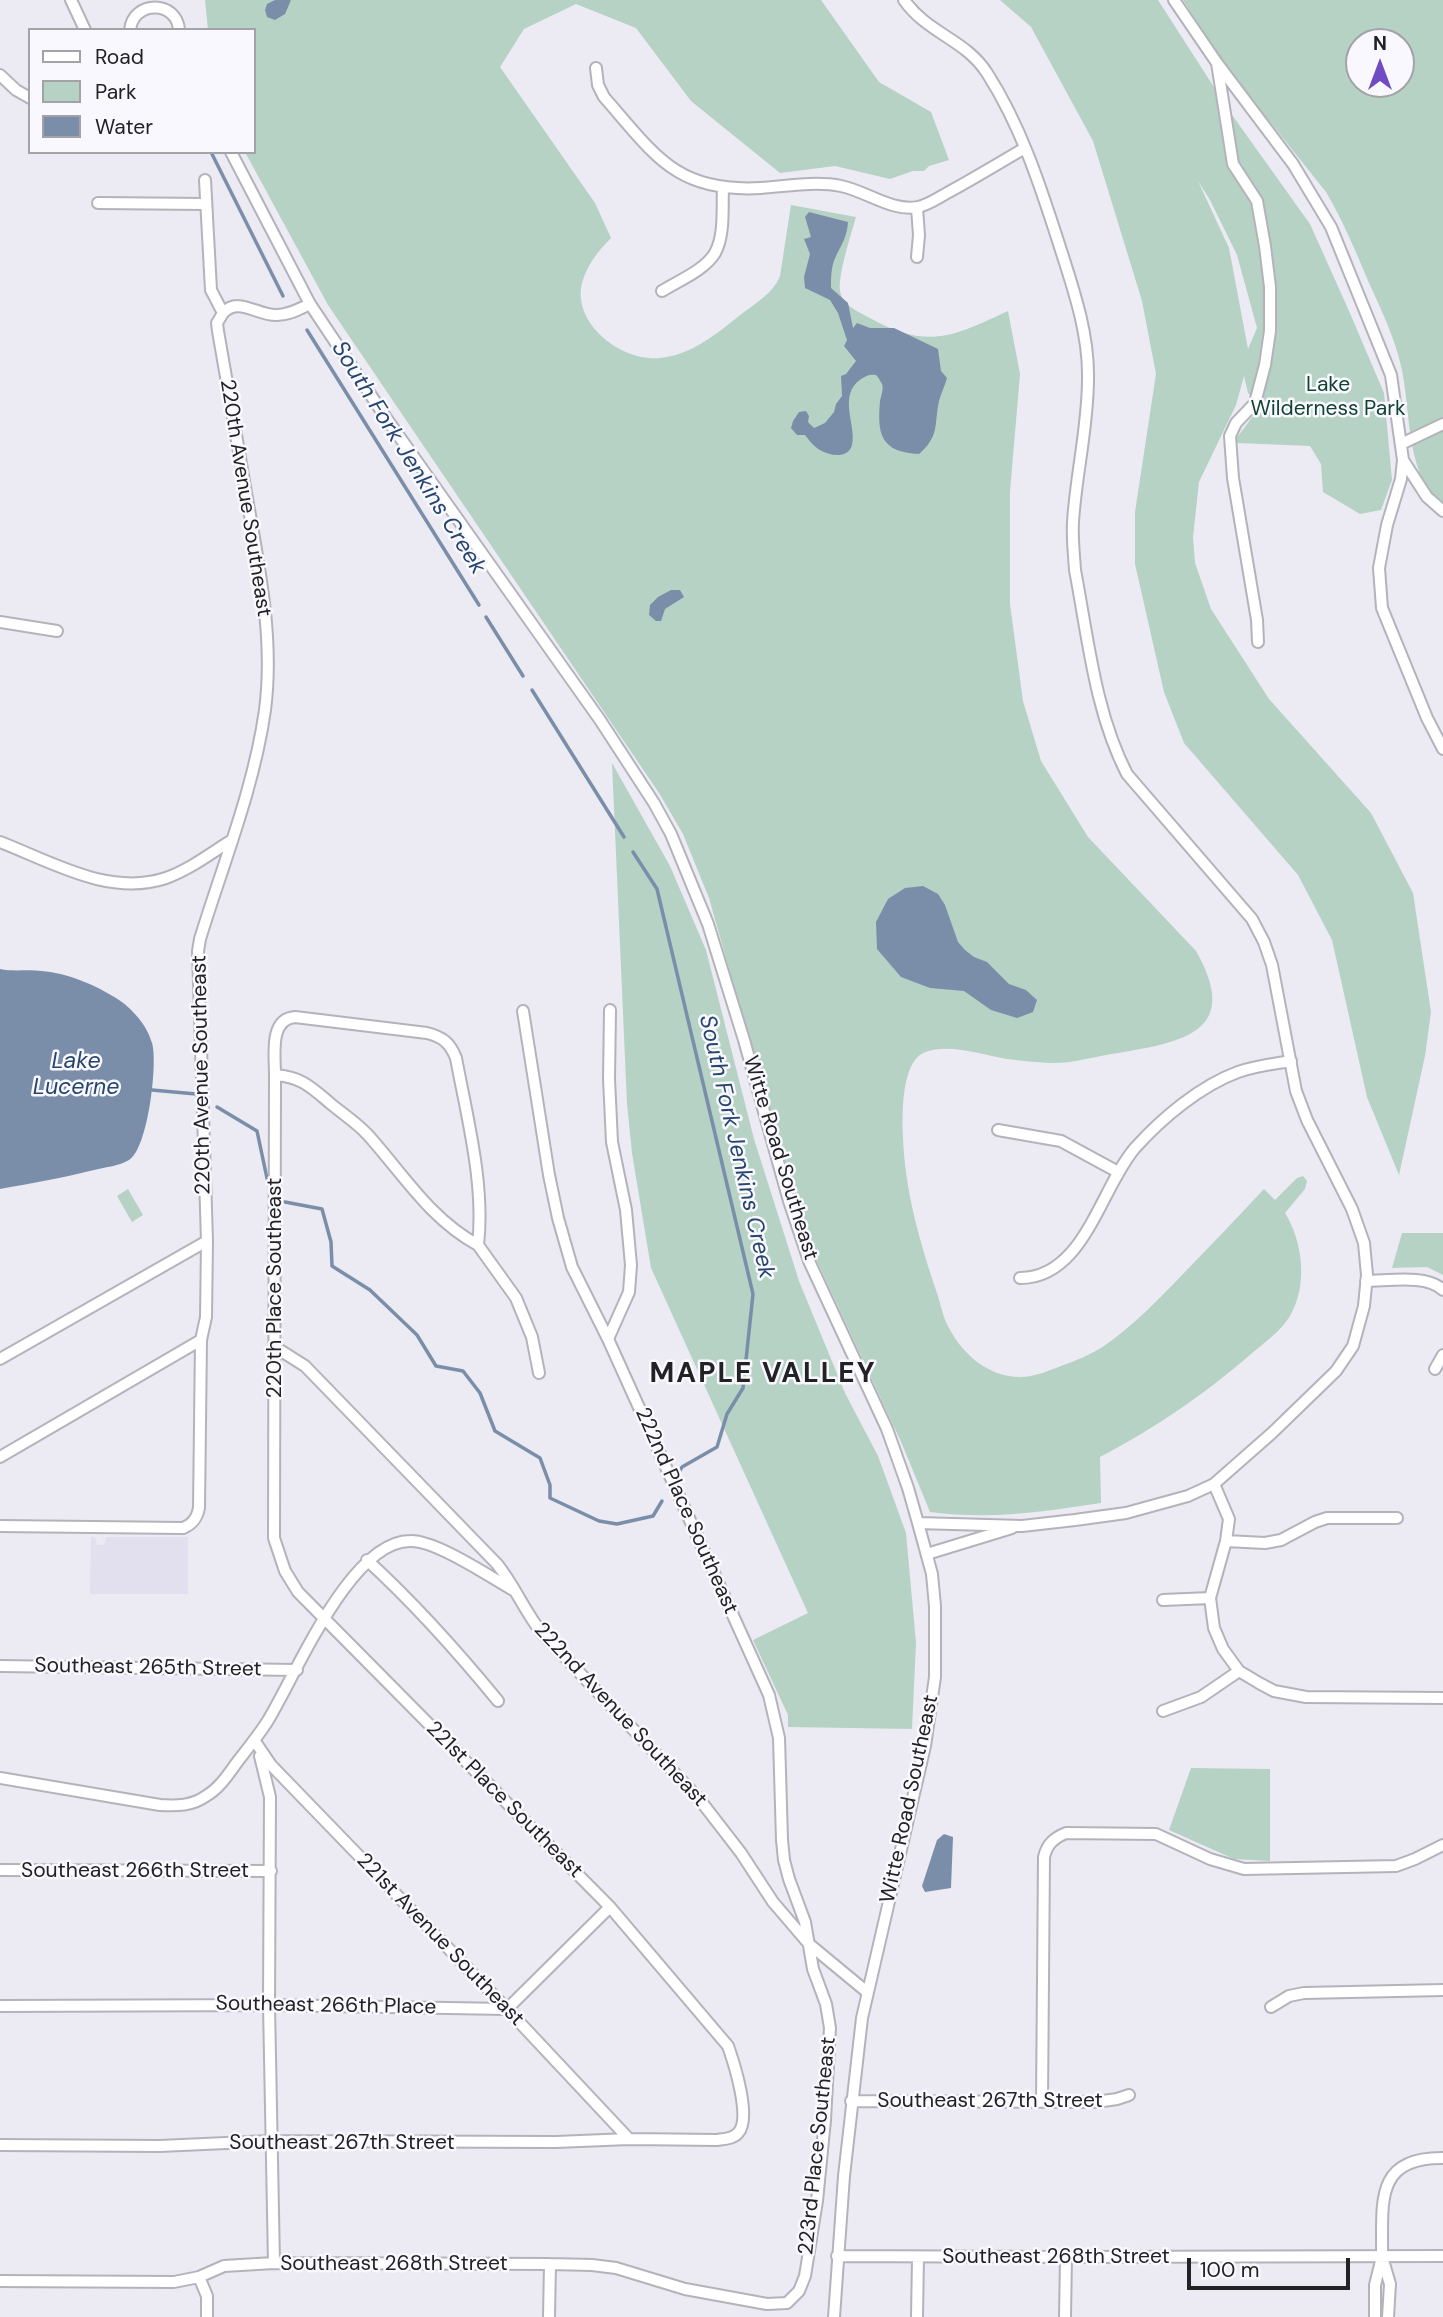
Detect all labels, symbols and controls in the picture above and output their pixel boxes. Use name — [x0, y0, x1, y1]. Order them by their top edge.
legend — [28, 28, 256, 154]
north arrow — [1345, 28, 1415, 98]
text: N — [1373, 31, 1387, 56]
text: Road — [95, 43, 144, 71]
text: Park — [95, 78, 136, 106]
text: Water — [95, 113, 153, 141]
water label: South Fork Jenkins Creek — [325, 336, 491, 580]
park label: Lake Wilderness Park — [1250, 372, 1406, 422]
street label: 220th Avenue Southeast — [214, 378, 276, 618]
street label: 220th Avenue Southeast — [187, 955, 217, 1195]
water label: South Fork Jenkins Creek — [692, 1012, 780, 1282]
water label: Lake Lucerne — [33, 1048, 119, 1102]
street label: Witte Road Southeast — [737, 1053, 823, 1263]
street label: 220th Place Southeast — [262, 1178, 288, 1398]
district label: MAPLE VALLEY — [651, 1358, 875, 1392]
street label: 222nd Place Southeast — [629, 1404, 743, 1618]
street label: 222nd Avenue Southeast — [528, 1618, 712, 1812]
street label: Southeast 265th Street — [34, 1653, 262, 1683]
street label: Witte Road Southeast — [876, 1693, 944, 1905]
street label: 221st Place Southeast — [420, 1716, 588, 1884]
street label: 221st Avenue Southeast — [351, 1848, 529, 2032]
street label: Southeast 266th Street — [21, 1858, 249, 1884]
street label: Southeast 266th Place — [215, 1991, 437, 2021]
street label: 223rd Place Southeast — [794, 2036, 842, 2256]
street label: Southeast 267th Street — [877, 2088, 1103, 2114]
street label: Southeast 267th Street — [229, 2130, 455, 2156]
street label: Southeast 268th Street — [942, 2244, 1170, 2270]
scale bar — [1191, 2244, 1354, 2288]
street label: Southeast 268th Street — [280, 2251, 508, 2277]
text: 100 m — [1200, 2256, 1260, 2284]

